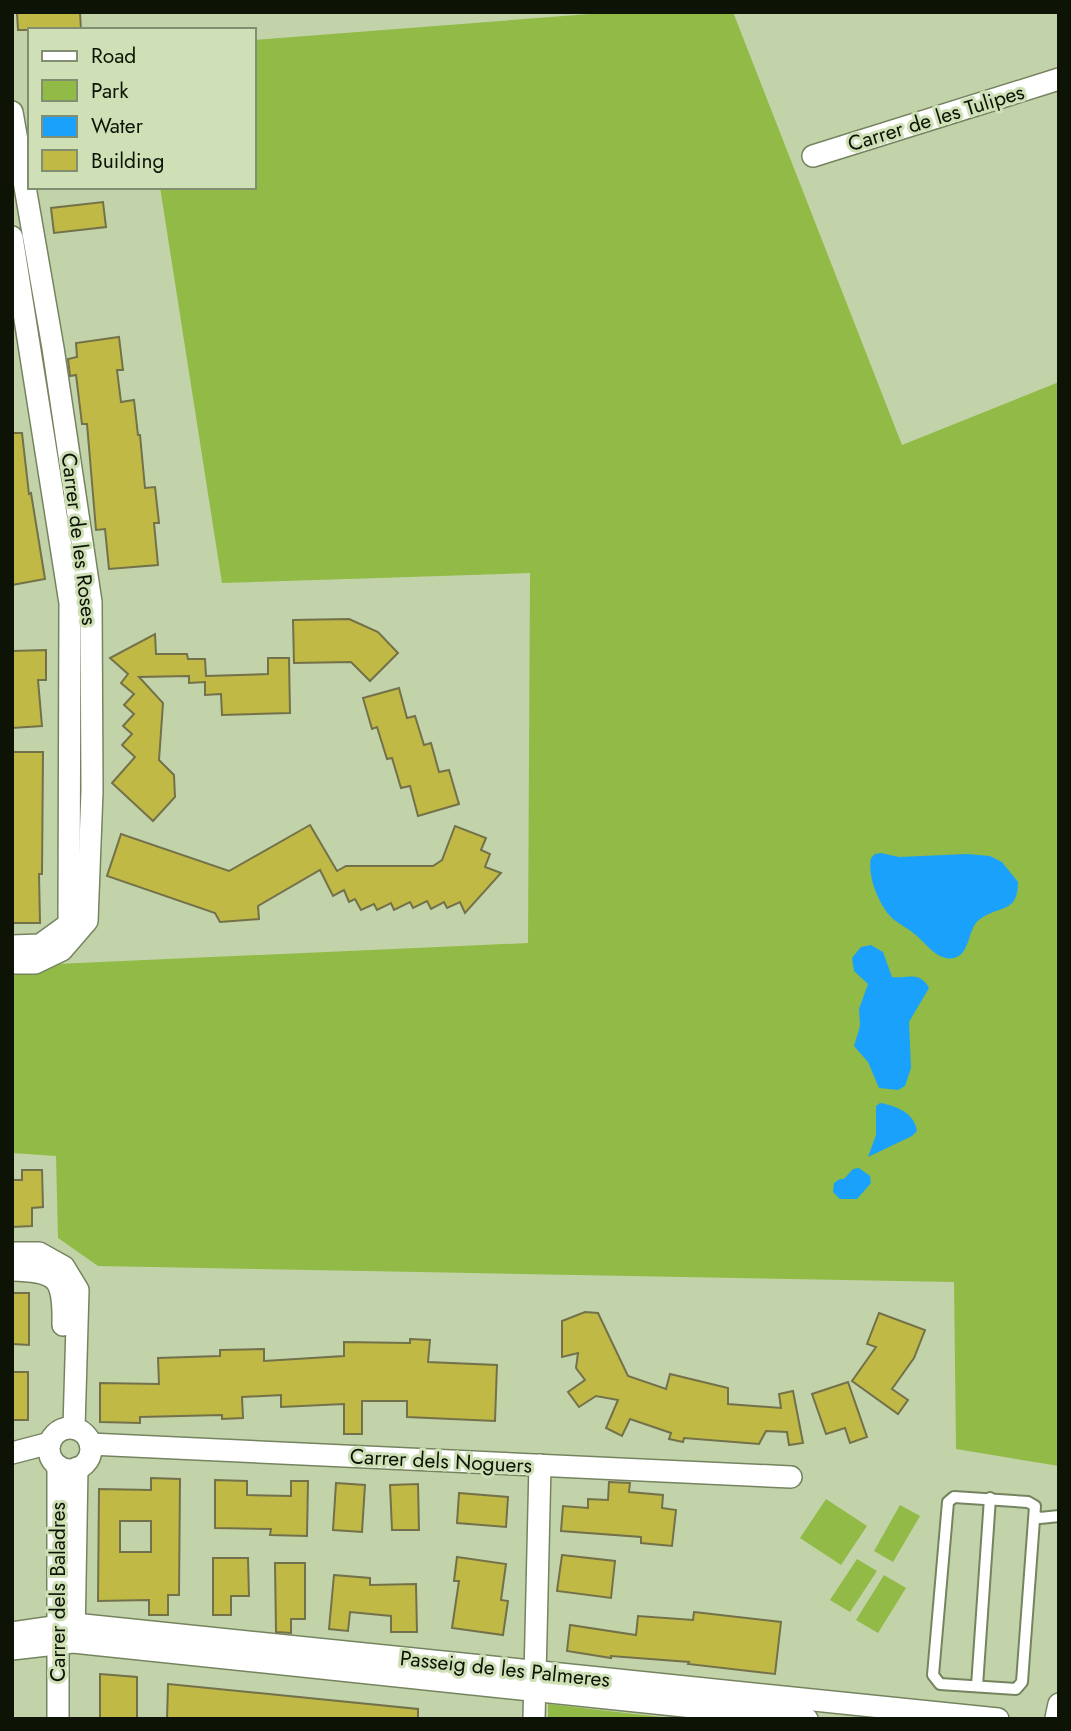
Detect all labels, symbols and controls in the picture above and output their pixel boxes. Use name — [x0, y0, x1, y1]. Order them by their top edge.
legend — [28, 28, 256, 189]
text: Road — [91, 41, 136, 71]
text: Park — [91, 76, 129, 106]
street label: Carrer de les Tulipes — [844, 77, 1028, 159]
text: Water — [91, 111, 144, 141]
text: Building — [91, 146, 164, 176]
street label: Carrer de les Roses — [54, 451, 104, 627]
street label: Carrer dels Noguers — [349, 1441, 533, 1481]
street label: Carrer dels Baladres — [43, 1502, 73, 1682]
street label: Passeig de les Palmeres — [398, 1643, 612, 1695]

